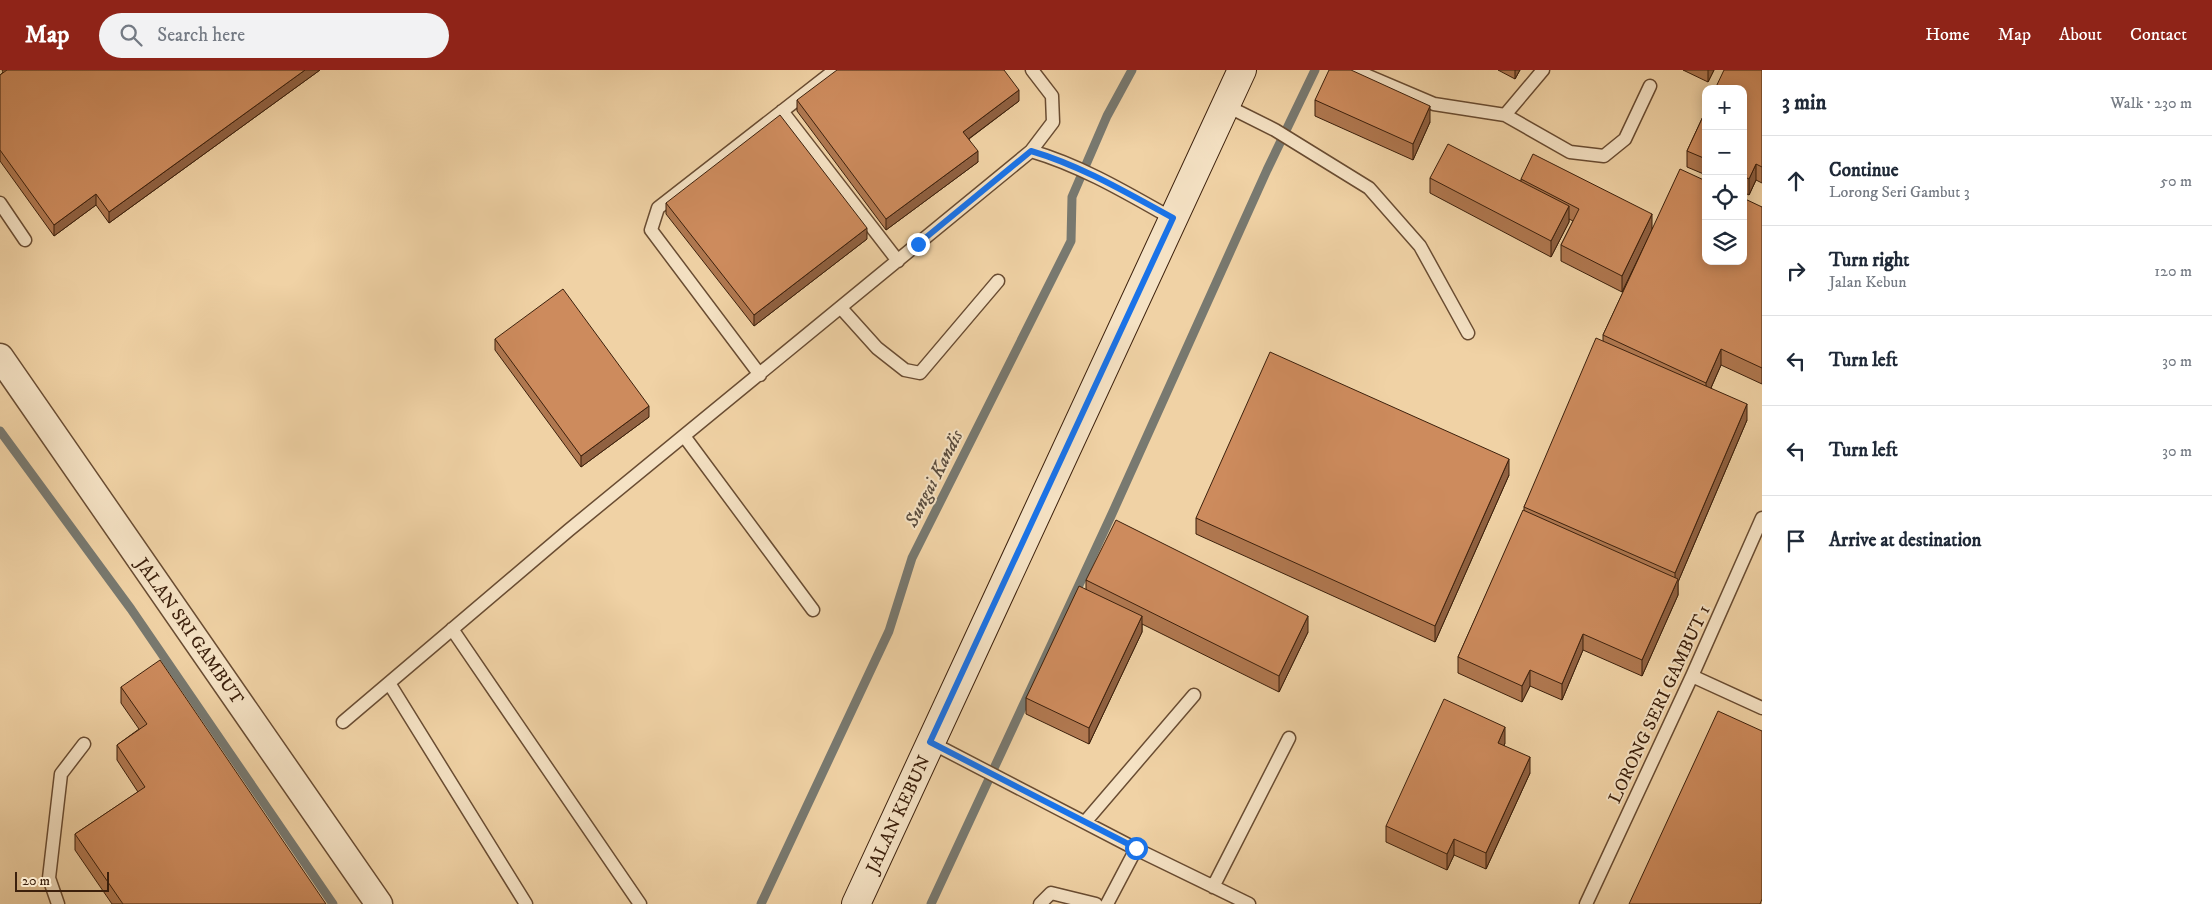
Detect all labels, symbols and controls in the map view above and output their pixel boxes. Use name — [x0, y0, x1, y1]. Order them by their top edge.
search box — [99, 13, 449, 58]
text: Map — [25, 20, 69, 50]
icon: search — [117, 21, 145, 49]
text: Search here — [157, 24, 245, 47]
text: Home — [1925, 24, 1970, 46]
text: Map — [1998, 24, 2031, 46]
text: About — [2059, 24, 2102, 46]
text: Contact — [2130, 24, 2187, 46]
map controls — [1702, 85, 1747, 265]
button: + — [1702, 85, 1747, 130]
text: 3 min — [1782, 90, 1827, 116]
text: Walk · 230 m — [2110, 93, 2192, 113]
button: − — [1702, 130, 1747, 175]
text: Continue — [1829, 159, 1899, 182]
icon: ahead — [1782, 167, 1810, 195]
text: 50 m — [2160, 171, 2192, 191]
button: locate — [1702, 175, 1747, 220]
text: Lorong Seri Gambut 3 — [1829, 182, 1970, 202]
button: layers — [1702, 220, 1747, 265]
route end — [907, 233, 930, 256]
text: Turn right — [1829, 249, 1909, 272]
icon: right — [1782, 257, 1810, 285]
text: 120 m — [2154, 261, 2192, 281]
text: Jalan Kebun — [1829, 272, 1907, 292]
icon: left — [1782, 347, 1810, 375]
text: Turn left — [1829, 349, 1898, 372]
text: 30 m — [2162, 351, 2192, 371]
water label: Sungai Kandis — [900, 425, 969, 532]
icon: left — [1782, 437, 1810, 465]
text: Turn left — [1829, 439, 1898, 462]
text: 30 m — [2162, 441, 2192, 461]
icon: arrive — [1782, 527, 1810, 555]
text: Arrive at destination — [1829, 529, 1981, 552]
street label: JALAN SRI GAMBUT — [129, 552, 248, 709]
street label: LORONG SERI GAMBUT 1 — [1604, 602, 1716, 807]
street label: JALAN KEBUN — [861, 752, 936, 878]
route start — [1125, 837, 1148, 860]
scale bar — [15, 869, 109, 892]
text: 20 m — [22, 872, 50, 890]

